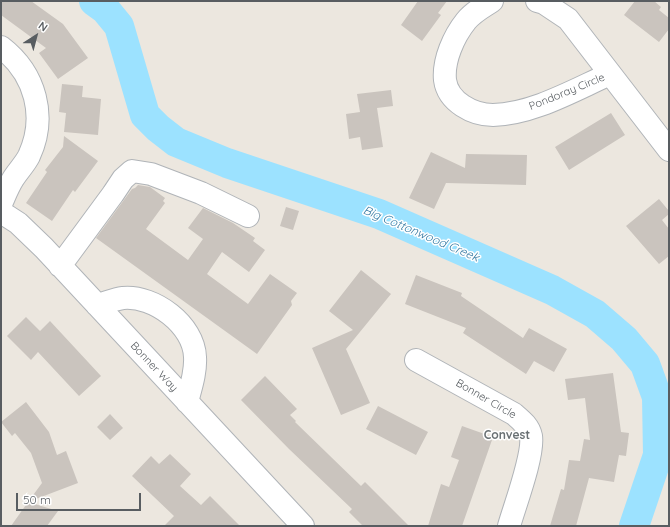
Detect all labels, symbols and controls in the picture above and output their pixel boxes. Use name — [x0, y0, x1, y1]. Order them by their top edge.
north arrow — [16, 16, 56, 56]
text: N — [36, 18, 50, 34]
street label: Pondoray Circle — [527, 71, 607, 113]
water label: Big Cottonwood Creek — [361, 203, 481, 265]
street label: Bonner Way — [128, 339, 180, 395]
street label: Bonner Circle — [453, 376, 519, 422]
district label: Convest — [484, 428, 530, 442]
scale bar — [18, 485, 143, 511]
text: 50 m — [23, 492, 51, 507]

